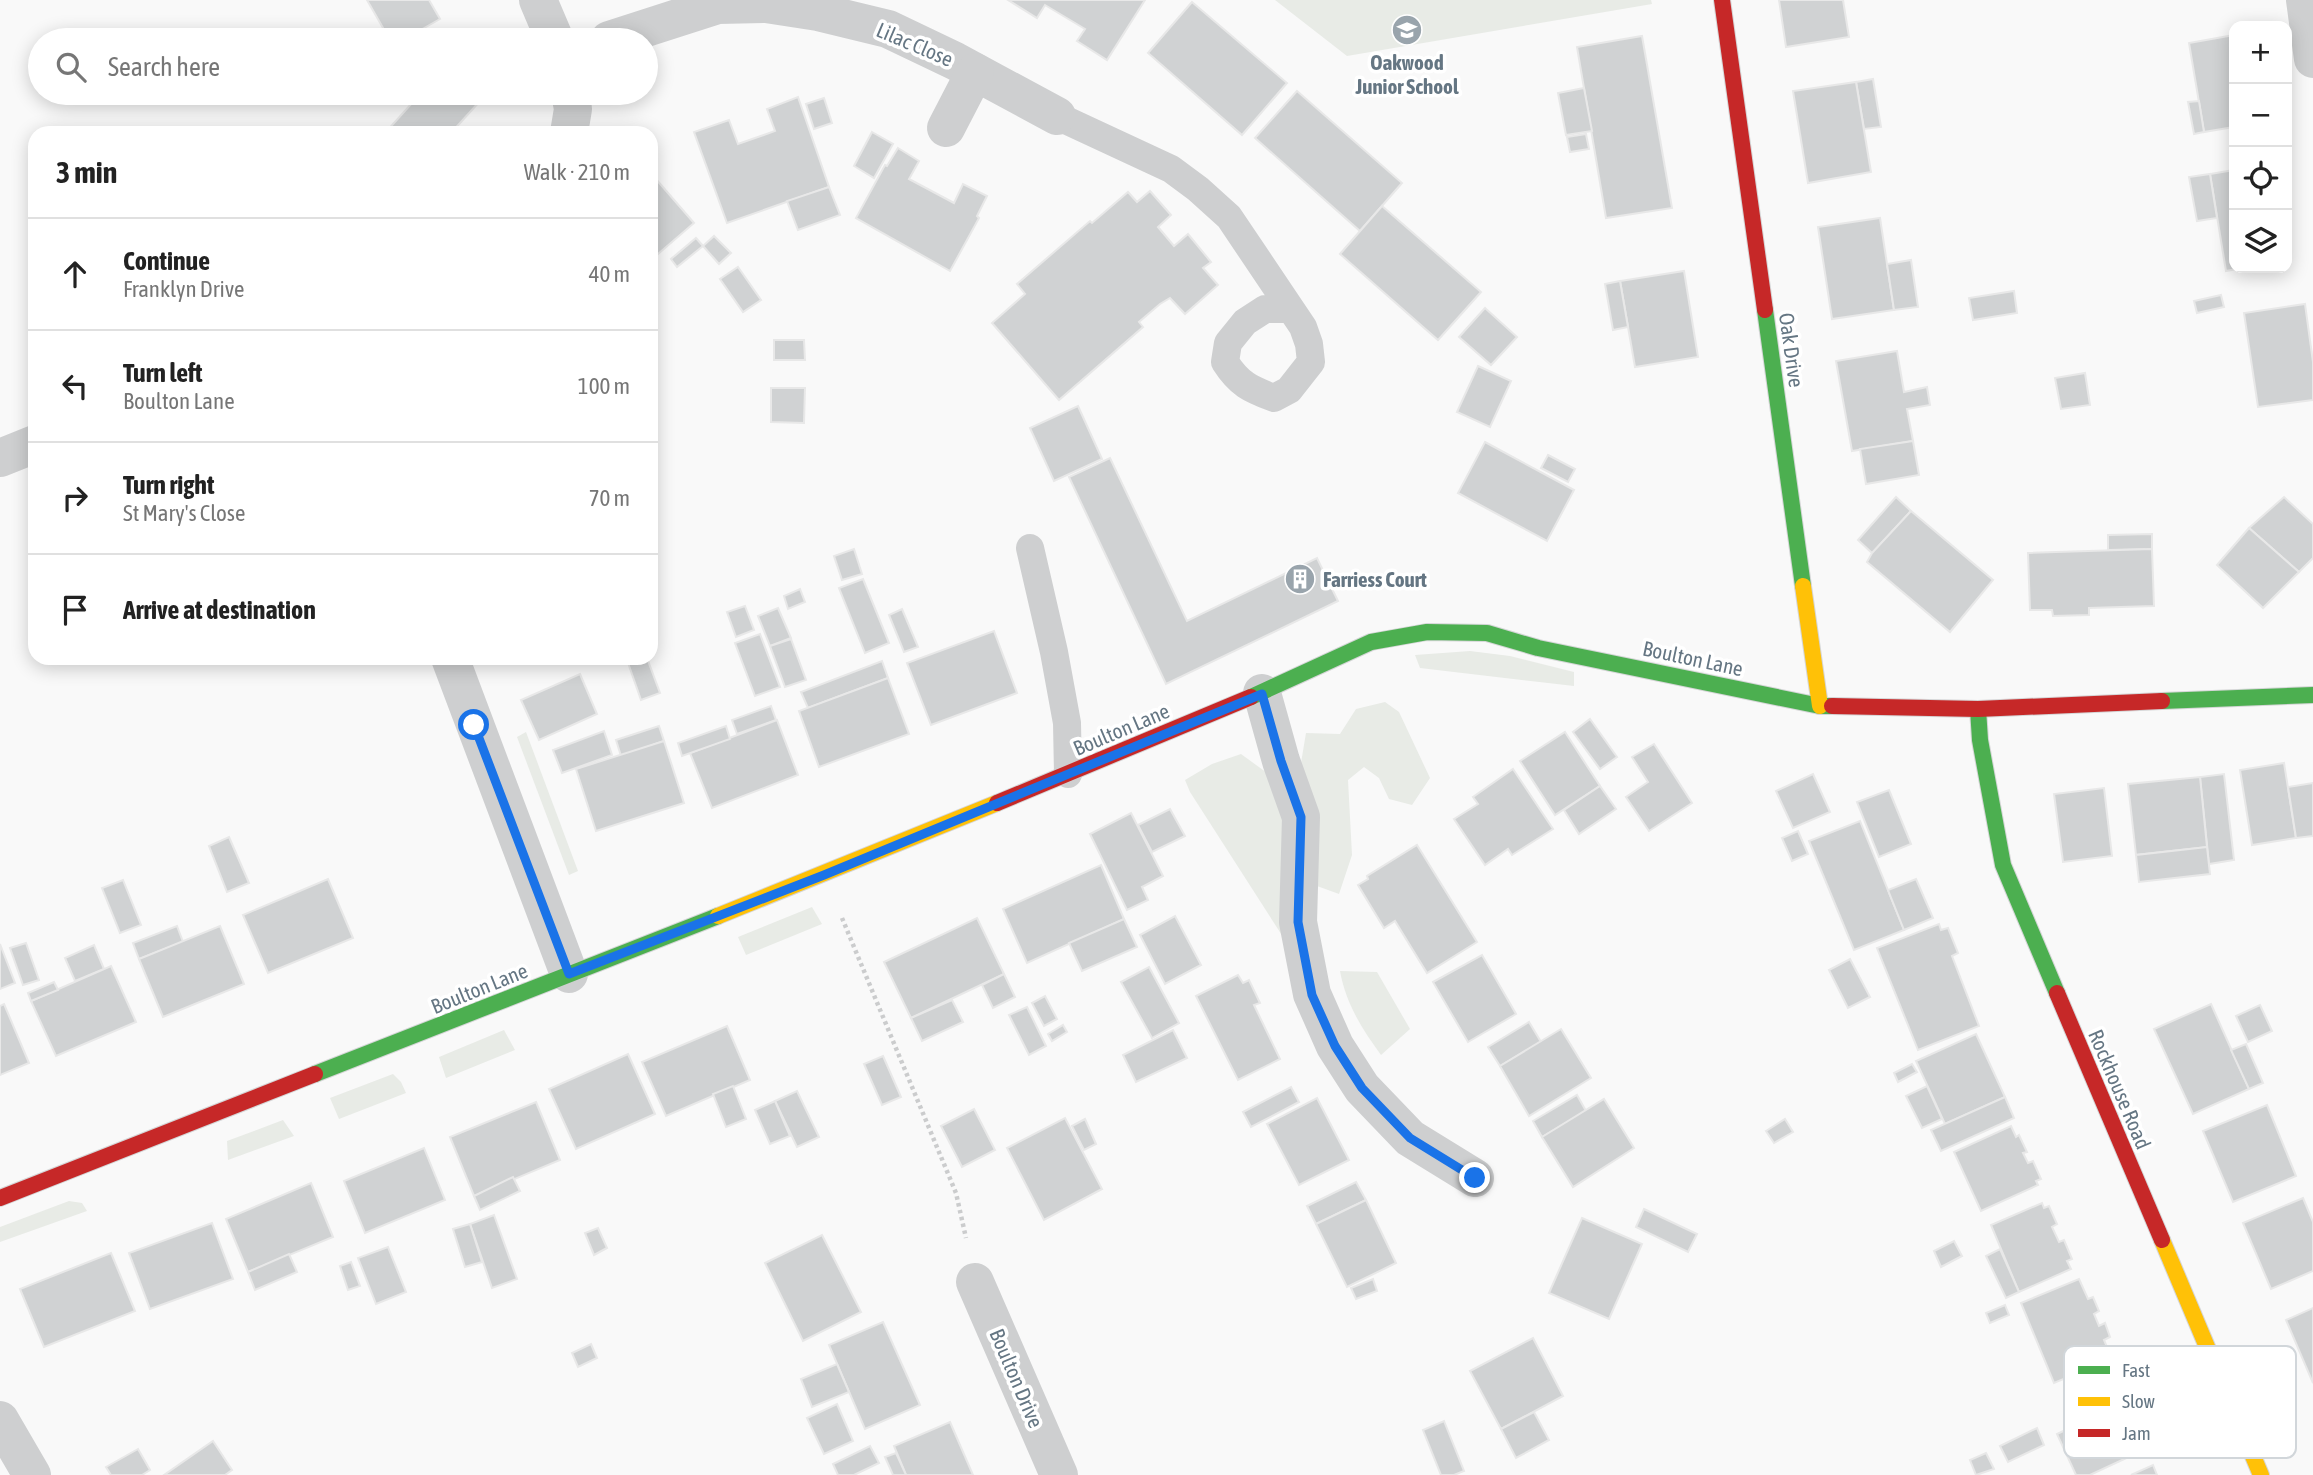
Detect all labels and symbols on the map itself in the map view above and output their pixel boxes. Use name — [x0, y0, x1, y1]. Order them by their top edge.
school or university icon: Oakwood Junior School — [1390, 13, 1424, 47]
street label: Lilac Close — [873, 17, 957, 71]
place label: Oakwood Junior School — [1355, 50, 1459, 98]
street label: Oak Drive — [1775, 311, 1809, 389]
building icon: Farriess Court — [1283, 562, 1317, 596]
place label: Farriess Court — [1323, 567, 1427, 591]
street label: Boulton Lane — [1641, 636, 1745, 680]
street label: Boulton Lane — [1069, 698, 1173, 760]
route start — [458, 709, 489, 740]
street label: Boulton Lane — [427, 958, 531, 1018]
street label: Rockhouse Road — [2084, 1026, 2156, 1152]
route end — [1459, 1162, 1490, 1193]
street label: Boulton Drive — [985, 1325, 1049, 1431]
legend — [2064, 1346, 2296, 1458]
text: Fast — [2122, 1359, 2150, 1381]
text: Slow — [2122, 1390, 2156, 1412]
text: Jam — [2122, 1422, 2151, 1444]

